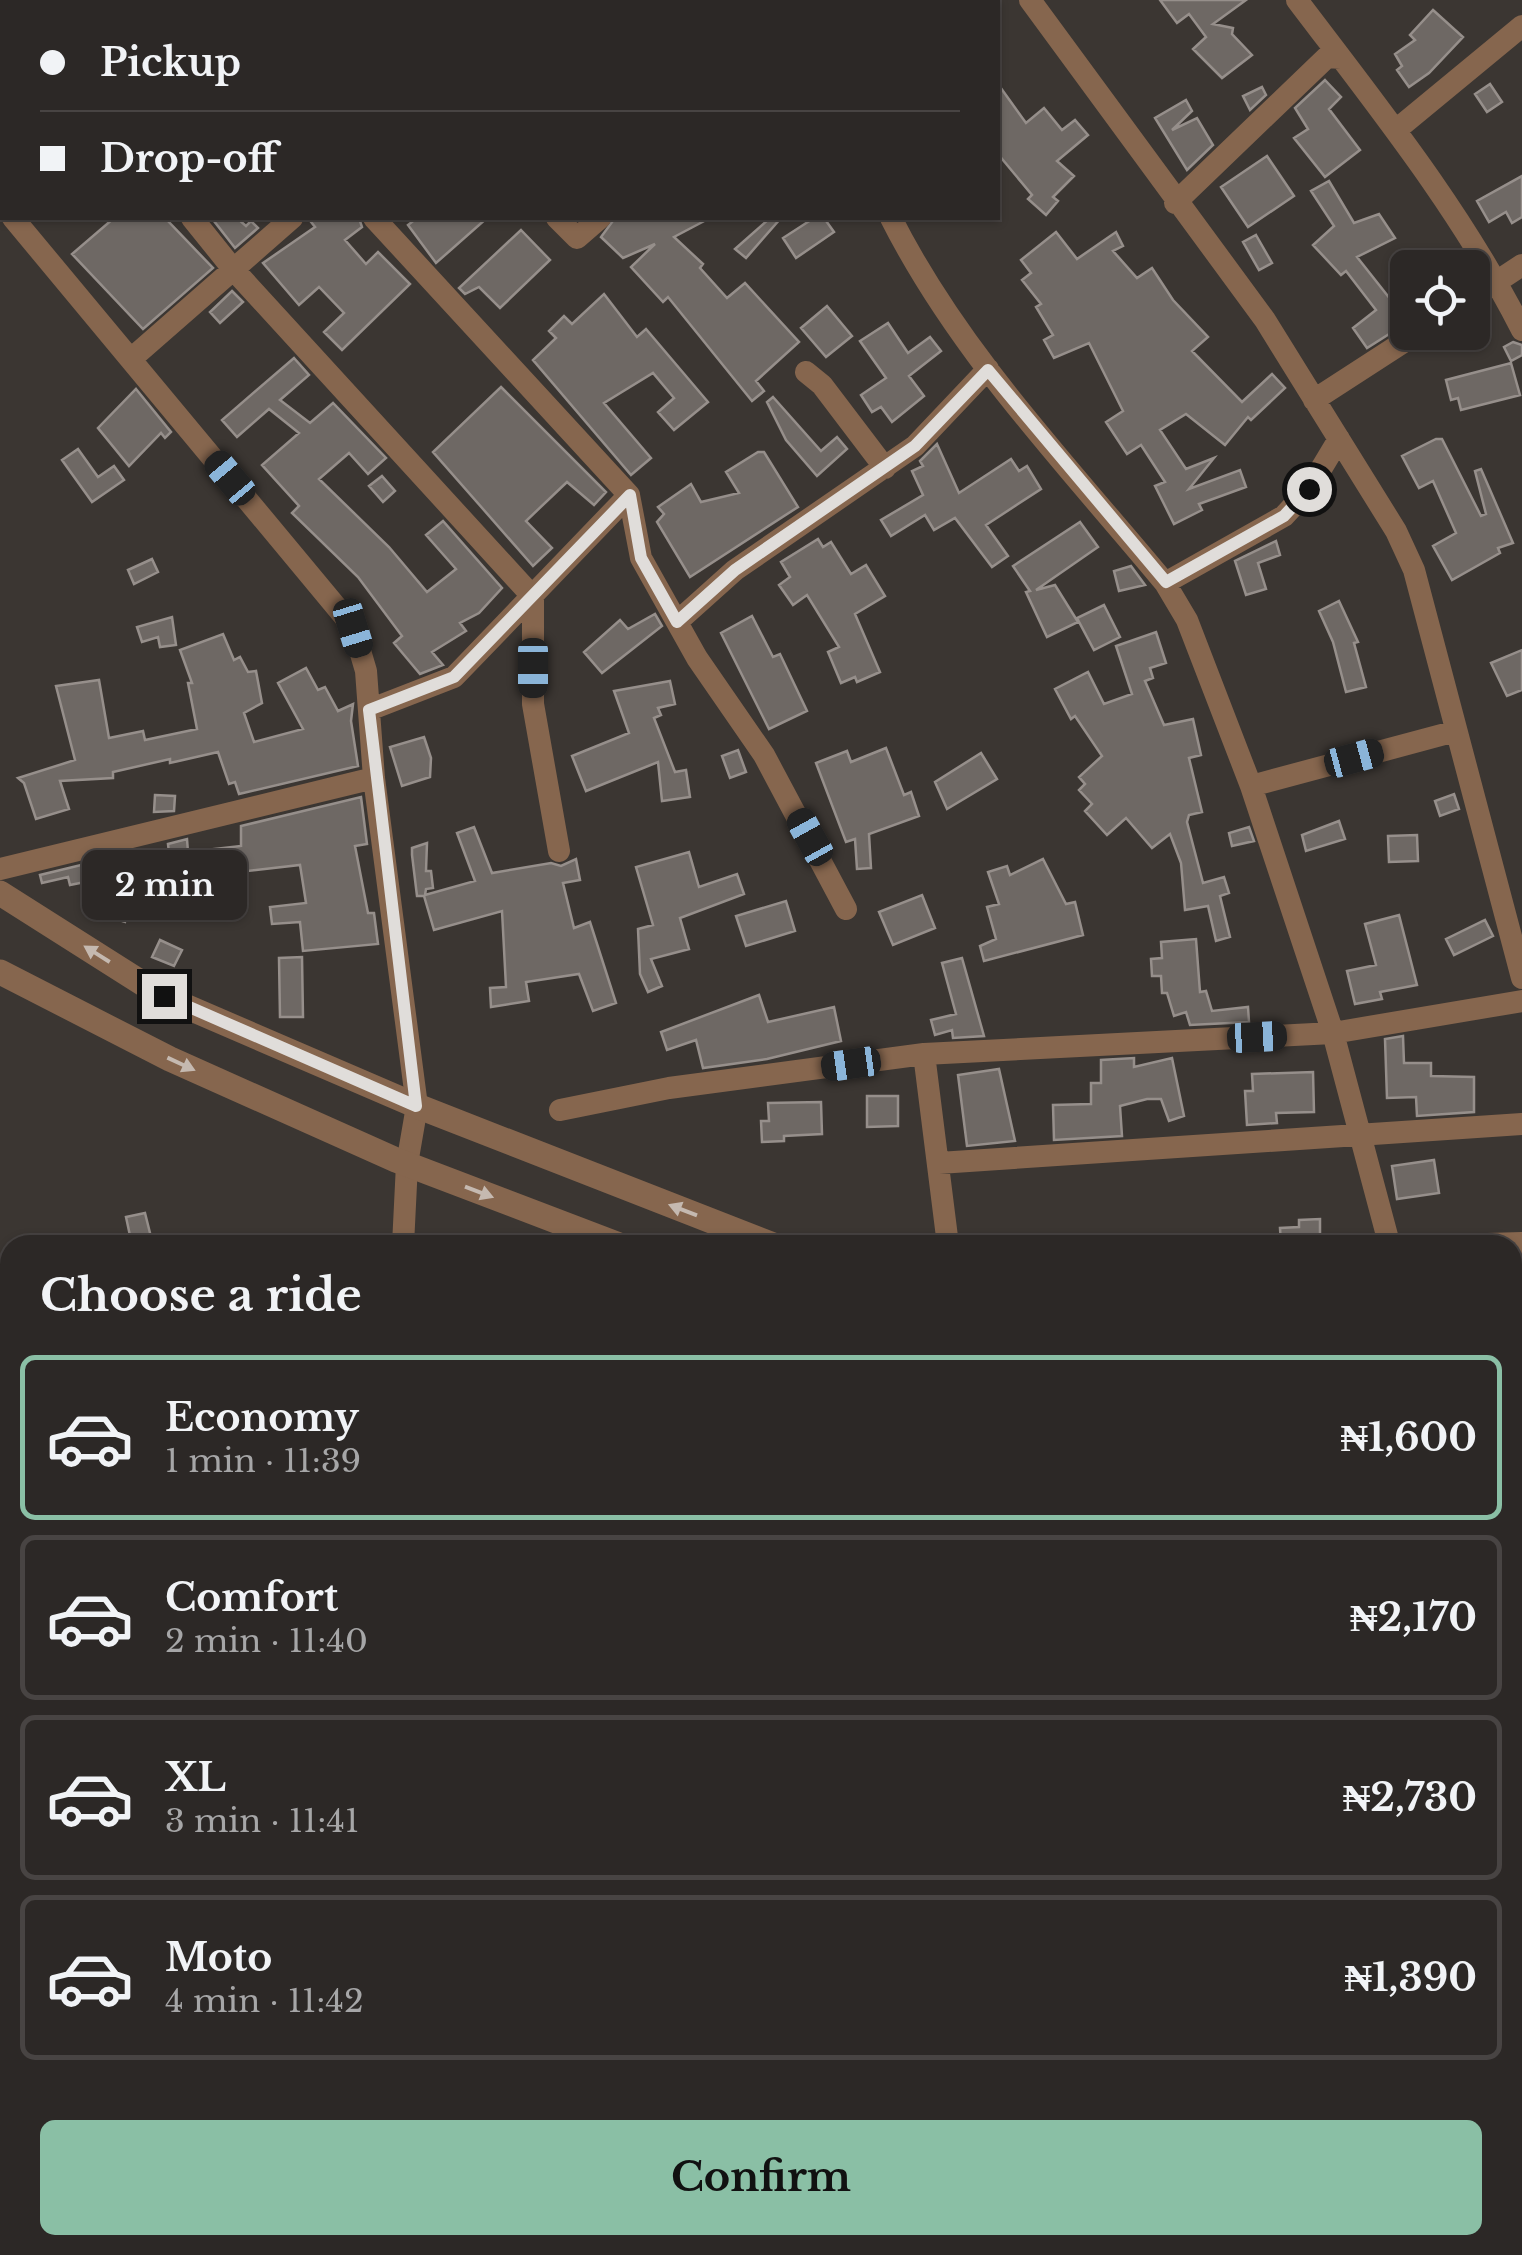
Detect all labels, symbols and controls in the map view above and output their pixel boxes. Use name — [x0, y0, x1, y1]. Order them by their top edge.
text: Pickup — [100, 39, 241, 86]
text: Drop-off — [100, 135, 277, 182]
map controls — [1390, 250, 1490, 350]
button: locate — [1390, 250, 1490, 350]
car — [199, 445, 261, 511]
route start — [1287, 467, 1332, 512]
car — [330, 595, 376, 661]
car — [518, 638, 548, 698]
car — [1321, 736, 1387, 780]
car — [782, 803, 838, 871]
callout: 2 min — [81, 851, 246, 921]
text: 2 min — [115, 865, 214, 905]
one-way arrow — [83, 946, 111, 964]
route end — [142, 974, 187, 1019]
car — [1226, 1020, 1288, 1054]
car — [819, 1045, 883, 1083]
one-way arrow — [166, 1056, 195, 1072]
one-way arrow — [465, 1185, 495, 1200]
one-way arrow — [667, 1201, 697, 1217]
text: Choose a ride — [40, 1267, 362, 1323]
icon: car — [45, 1393, 135, 1483]
text: Economy — [165, 1394, 359, 1441]
text: ₦1,600 — [1341, 1414, 1477, 1461]
text: 1 min · 11:39 — [165, 1441, 361, 1481]
icon: car — [45, 1573, 135, 1663]
text: Comfort — [165, 1574, 338, 1621]
text: ₦2,170 — [1350, 1594, 1477, 1641]
text: 2 min · 11:40 — [165, 1621, 368, 1661]
icon: car — [45, 1753, 135, 1843]
text: XL — [165, 1754, 226, 1801]
text: ₦2,730 — [1343, 1774, 1477, 1821]
text: 3 min · 11:41 — [165, 1801, 359, 1841]
icon: car — [45, 1933, 135, 2023]
text: Moto — [165, 1934, 272, 1981]
text: ₦1,390 — [1345, 1954, 1477, 2001]
text: 4 min · 11:42 — [165, 1981, 364, 2021]
button: Confirm — [40, 2120, 1482, 2235]

